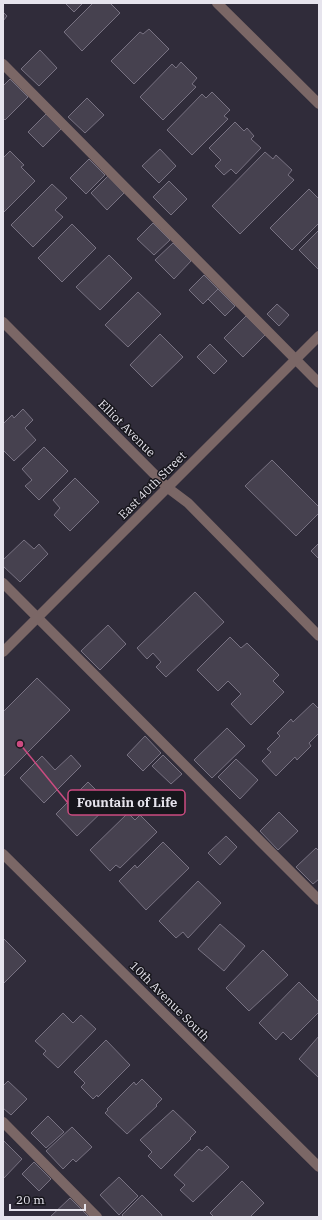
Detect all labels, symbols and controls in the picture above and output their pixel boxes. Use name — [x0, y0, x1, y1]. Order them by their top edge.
street label: Elliot Avenue — [95, 396, 159, 460]
street label: East 40th Street — [115, 448, 189, 522]
callout: Fountain of Life — [68, 790, 185, 815]
text: Fountain of Life — [77, 794, 177, 811]
street label: 10th Avenue South — [127, 958, 213, 1044]
scale bar — [10, 1186, 85, 1212]
text: 20 m — [16, 1192, 45, 1207]

